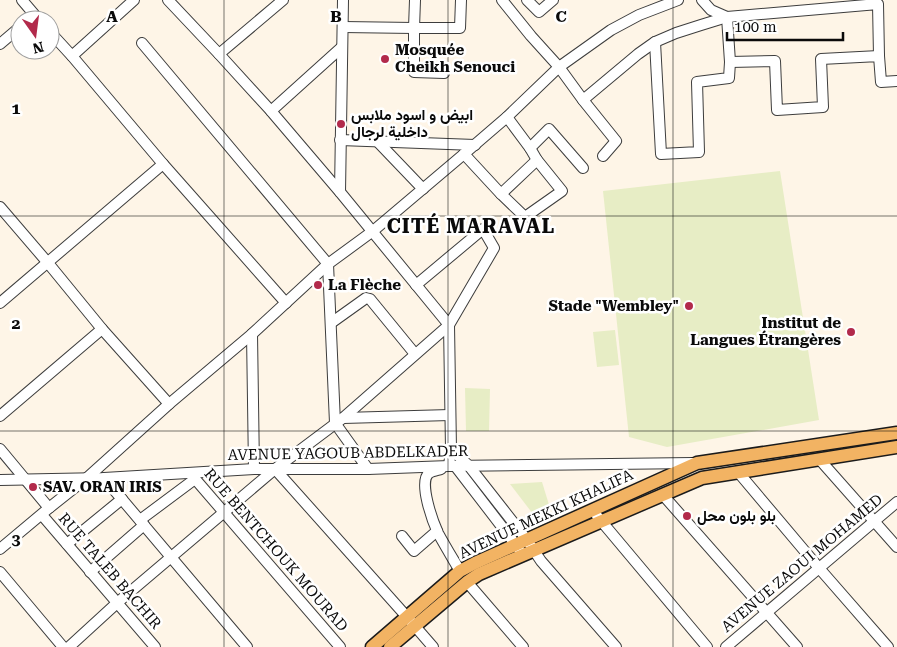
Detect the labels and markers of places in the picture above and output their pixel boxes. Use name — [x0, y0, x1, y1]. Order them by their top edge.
place label: Mosquée Cheikh Senouci — [395, 41, 515, 76]
marker: Mosquée Cheikh Senouci — [379, 53, 391, 65]
place label: ابيض و اسود ملابس داخلية لرجال — [351, 106, 473, 141]
marker: ابيض و اسود ملابس داخلية لرجال — [335, 118, 347, 130]
place label: La Flèche — [328, 276, 401, 294]
marker: La Flèche — [312, 279, 324, 291]
place label: Stade "Wembley" — [548, 297, 679, 315]
marker: Stade "Wembley" — [683, 300, 695, 312]
place label: Institut de Langues Étrangères — [690, 314, 841, 349]
marker: Institut de Langues Étrangères — [845, 326, 857, 338]
place label: SAV. ORAN IRIS — [43, 478, 162, 496]
marker: SAV. ORAN IRIS — [27, 481, 39, 493]
place label: بلو بلون محل — [697, 507, 776, 525]
marker: بلو بلون محل — [681, 510, 693, 522]

